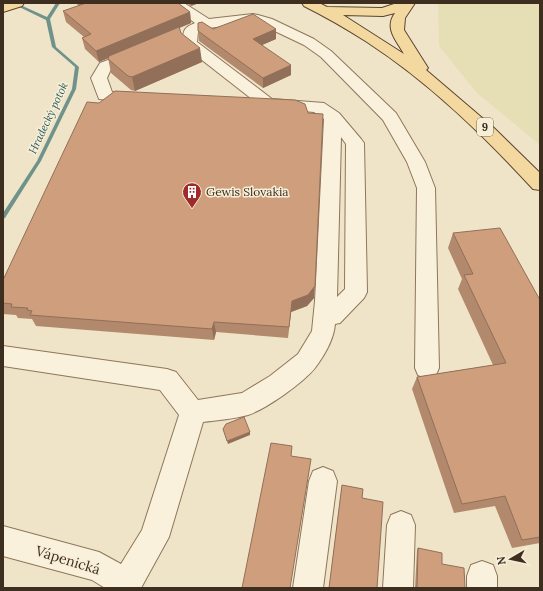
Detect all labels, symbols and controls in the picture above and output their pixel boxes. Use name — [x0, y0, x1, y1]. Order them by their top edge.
water label: Hradecký potok — [25, 80, 71, 156]
road number: 9 — [477, 118, 493, 136]
building icon: Gewis Slovakia — [181, 181, 203, 209]
place label: Gewis Slovakia — [206, 184, 288, 199]
north arrow — [491, 539, 531, 579]
street label: Vápenická — [33, 541, 102, 578]
text: N — [493, 555, 509, 566]

